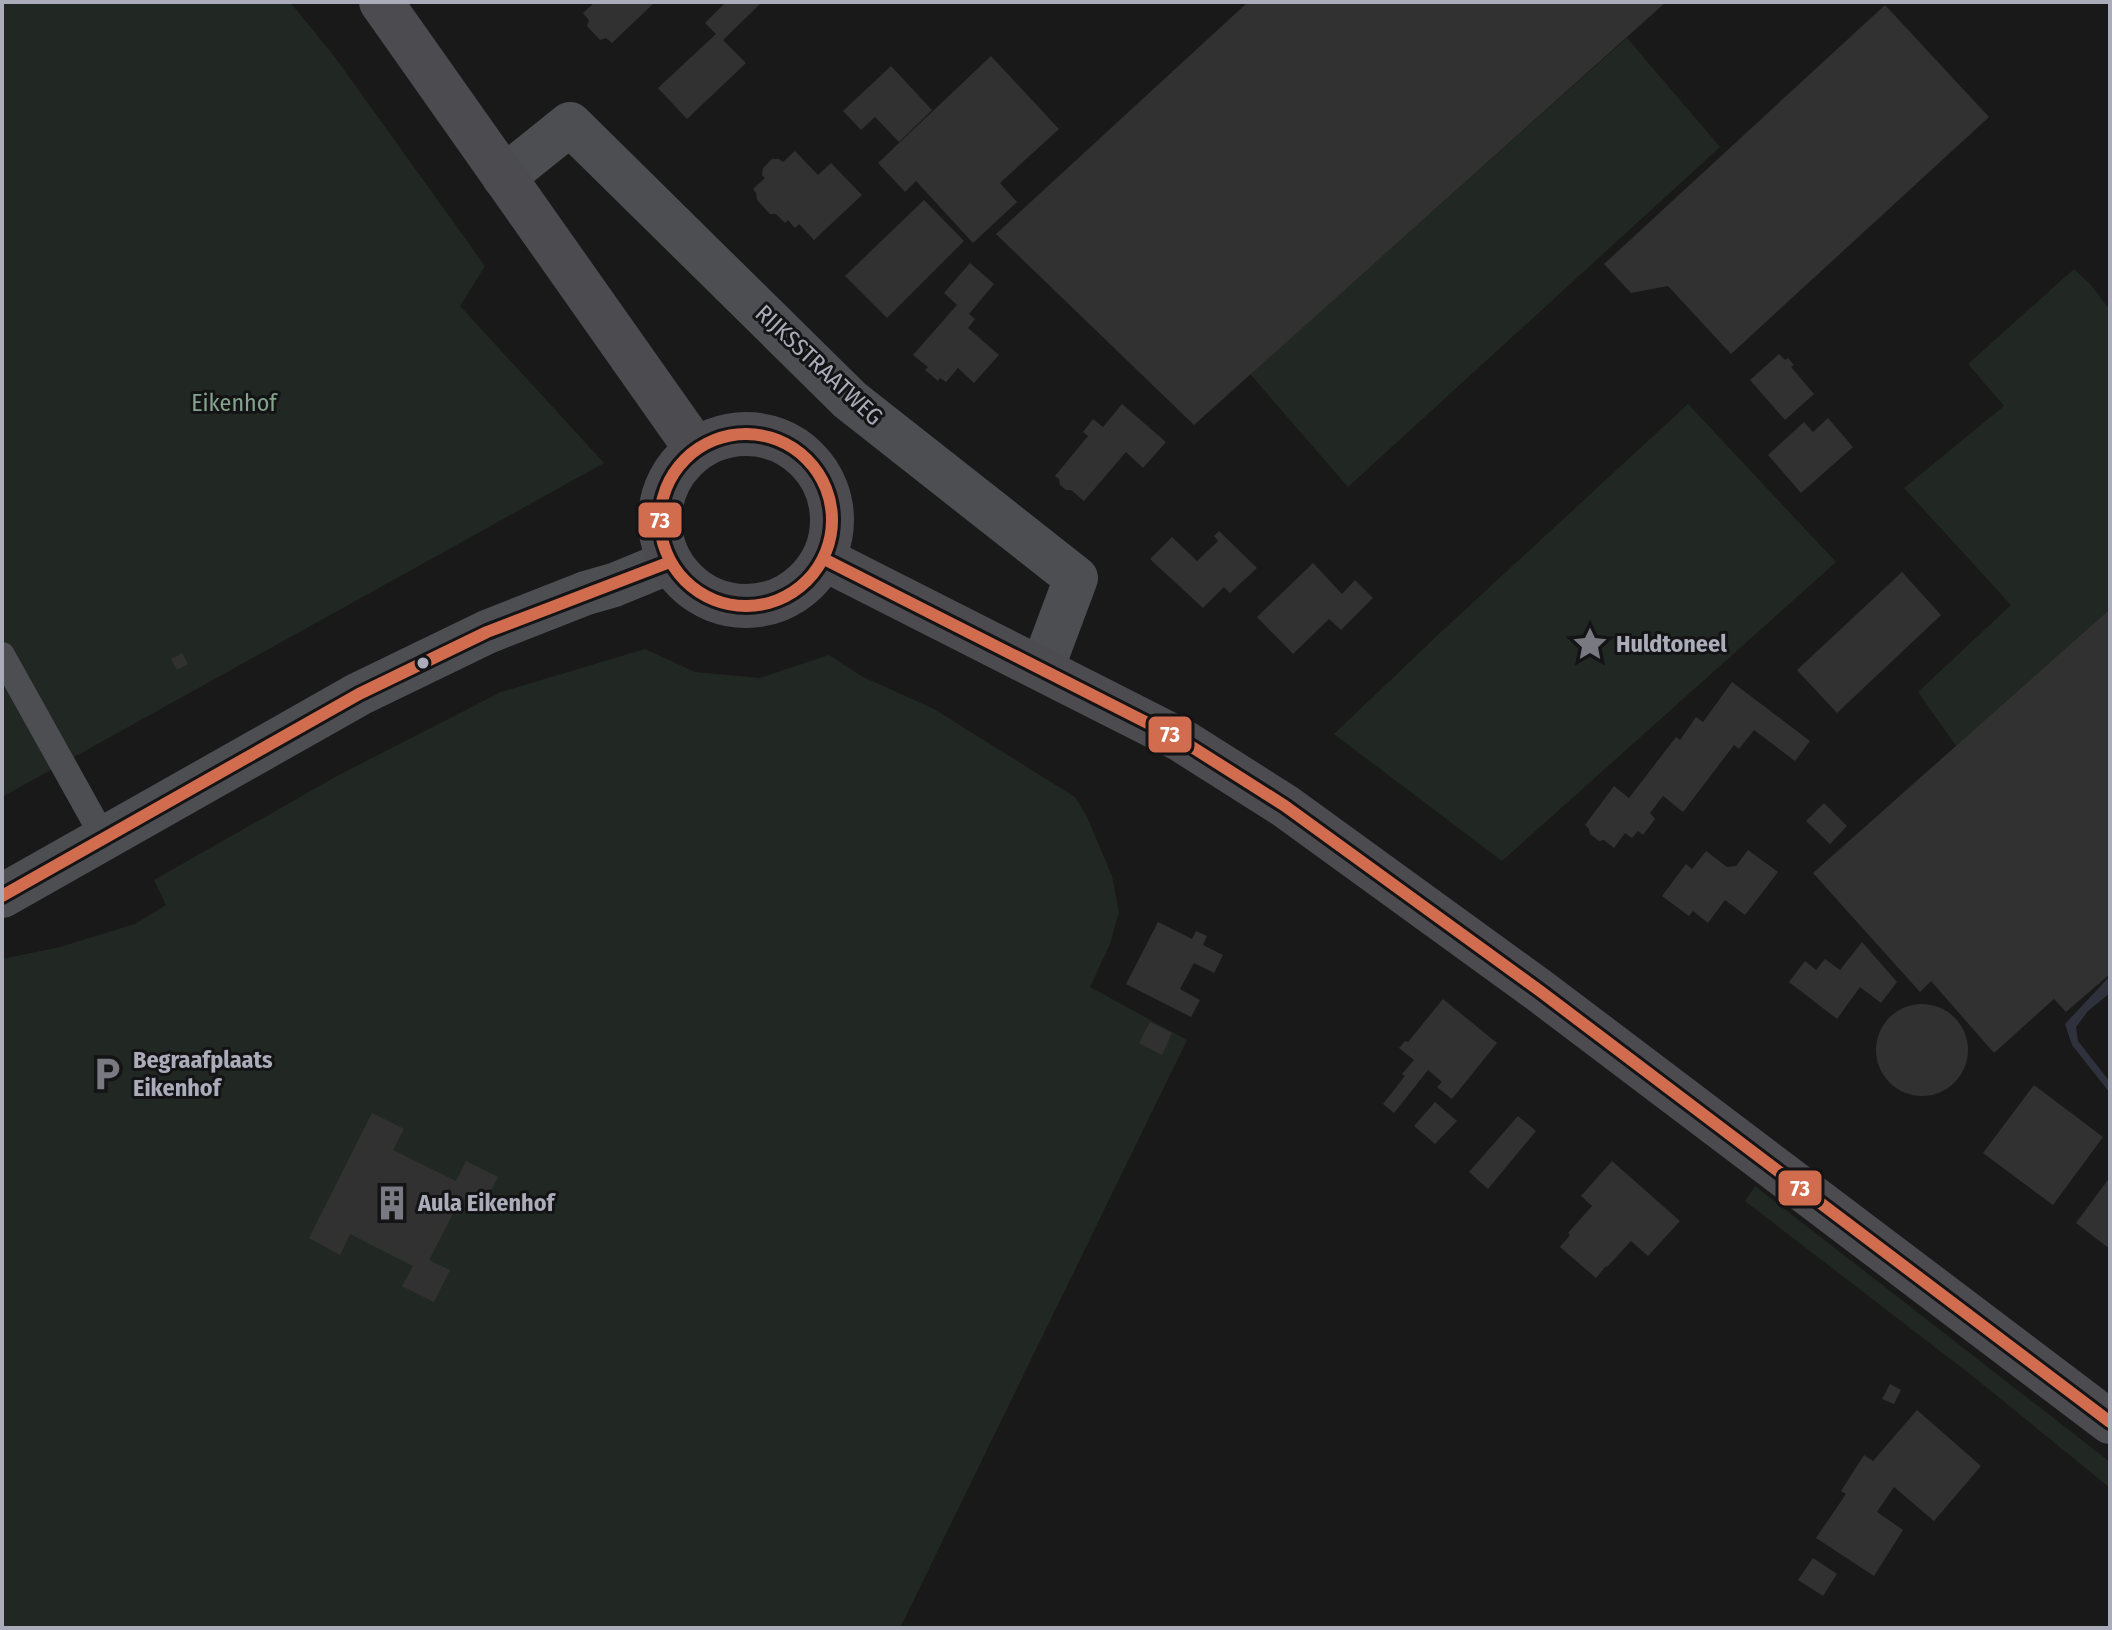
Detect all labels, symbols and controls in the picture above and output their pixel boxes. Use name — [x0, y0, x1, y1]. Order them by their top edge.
street label: RIJKSSTRAATWEG — [750, 299, 888, 431]
park label: Eikenhof — [191, 389, 278, 417]
line badge: 73 — [637, 501, 683, 539]
text: 73 — [650, 507, 670, 534]
place icon: Huldtoneel — [1571, 625, 1609, 663]
place label: Huldtoneel — [1616, 630, 1727, 658]
unlabelled marker — [415, 655, 431, 671]
line badge: 73 — [1147, 715, 1193, 754]
text: 73 — [1160, 721, 1180, 748]
place label: Begraafplaats Eikenhof — [133, 1046, 273, 1102]
parking icon: Begraafplaats Eikenhof — [88, 1055, 126, 1093]
line badge: 73 — [1777, 1169, 1823, 1207]
text: 73 — [1790, 1175, 1810, 1202]
building icon: Aula Eikenhof — [373, 1184, 411, 1222]
place label: Aula Eikenhof — [417, 1189, 556, 1217]

